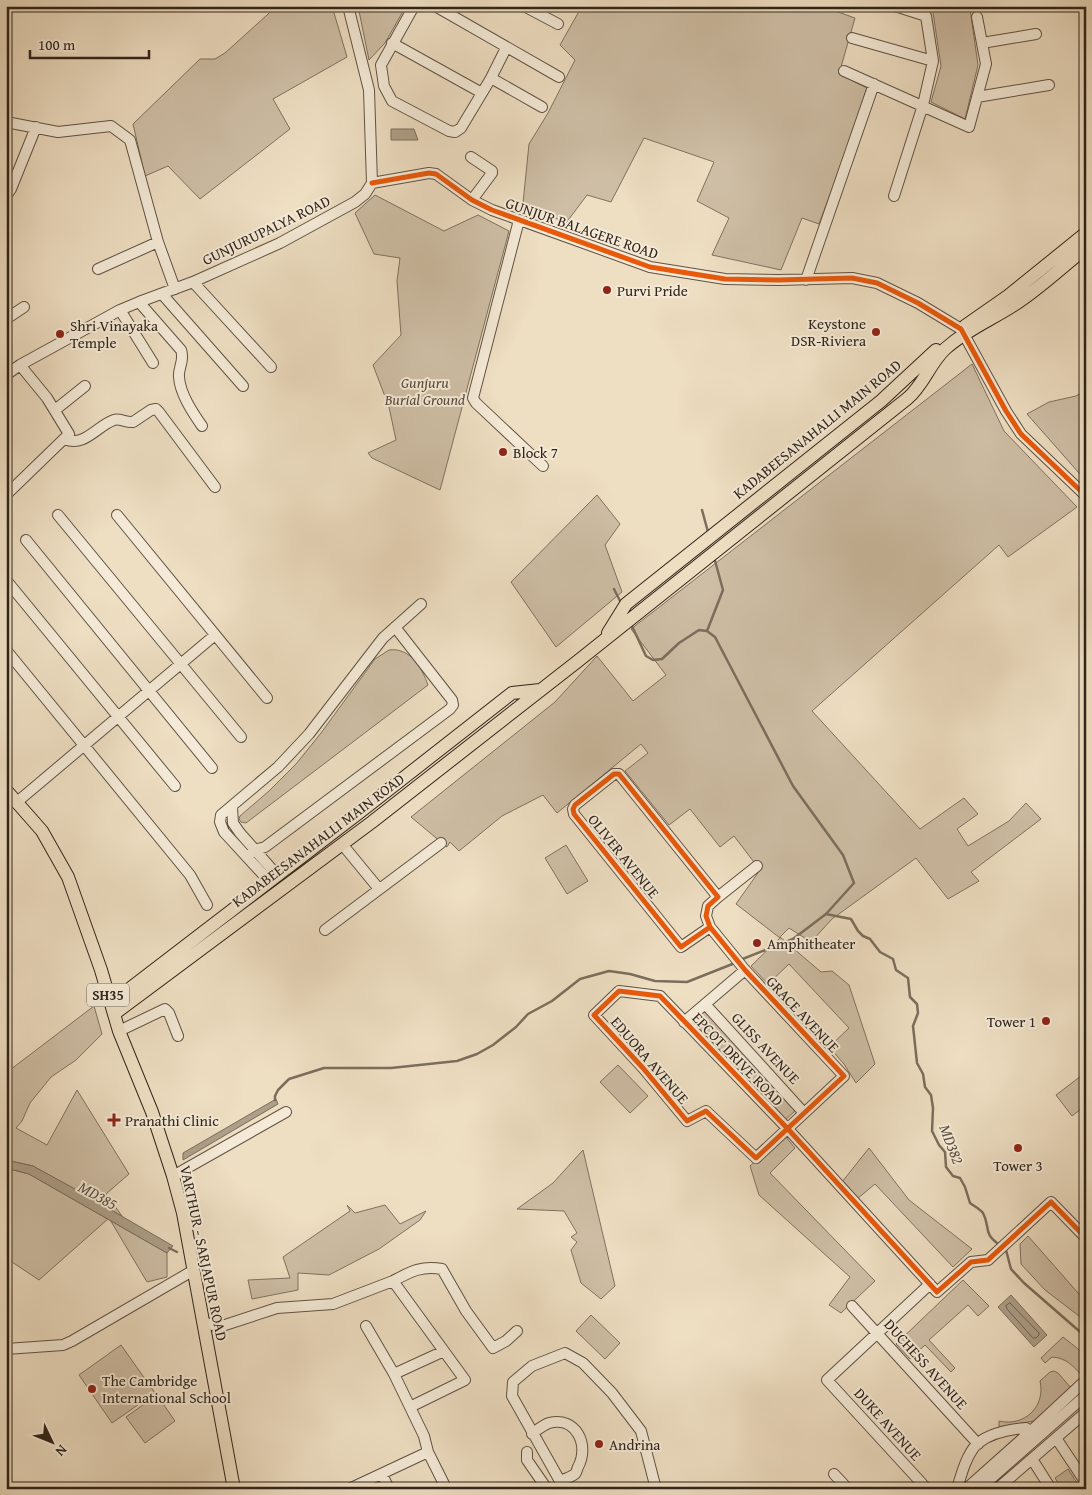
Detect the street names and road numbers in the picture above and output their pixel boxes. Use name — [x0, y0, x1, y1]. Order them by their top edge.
street label: GUNJURUPALYA ROAD — [198, 190, 334, 270]
street label: GUNJUR BALAGERE ROAD — [503, 192, 661, 264]
street label: KADABEESANAHALLI MAIN ROAD — [728, 354, 906, 504]
street label: KADABEESANAHALLI MAIN ROAD — [227, 768, 409, 912]
street label: OLIVER AVENUE — [583, 809, 665, 903]
street label: GRACE AVENUE — [762, 971, 844, 1057]
road number: SH35 — [87, 984, 129, 1006]
street label: EPCOT DRIVE ROAD — [688, 1007, 788, 1111]
street label: GLISS AVENUE — [727, 1007, 805, 1089]
street label: EDUORA AVENUE — [606, 1012, 694, 1108]
street label: VARTHUR - SARJAPUR ROAD — [175, 1163, 233, 1343]
street label: DUCHESS AVENUE — [880, 1314, 973, 1414]
street label: DUKE AVENUE — [850, 1383, 927, 1465]

